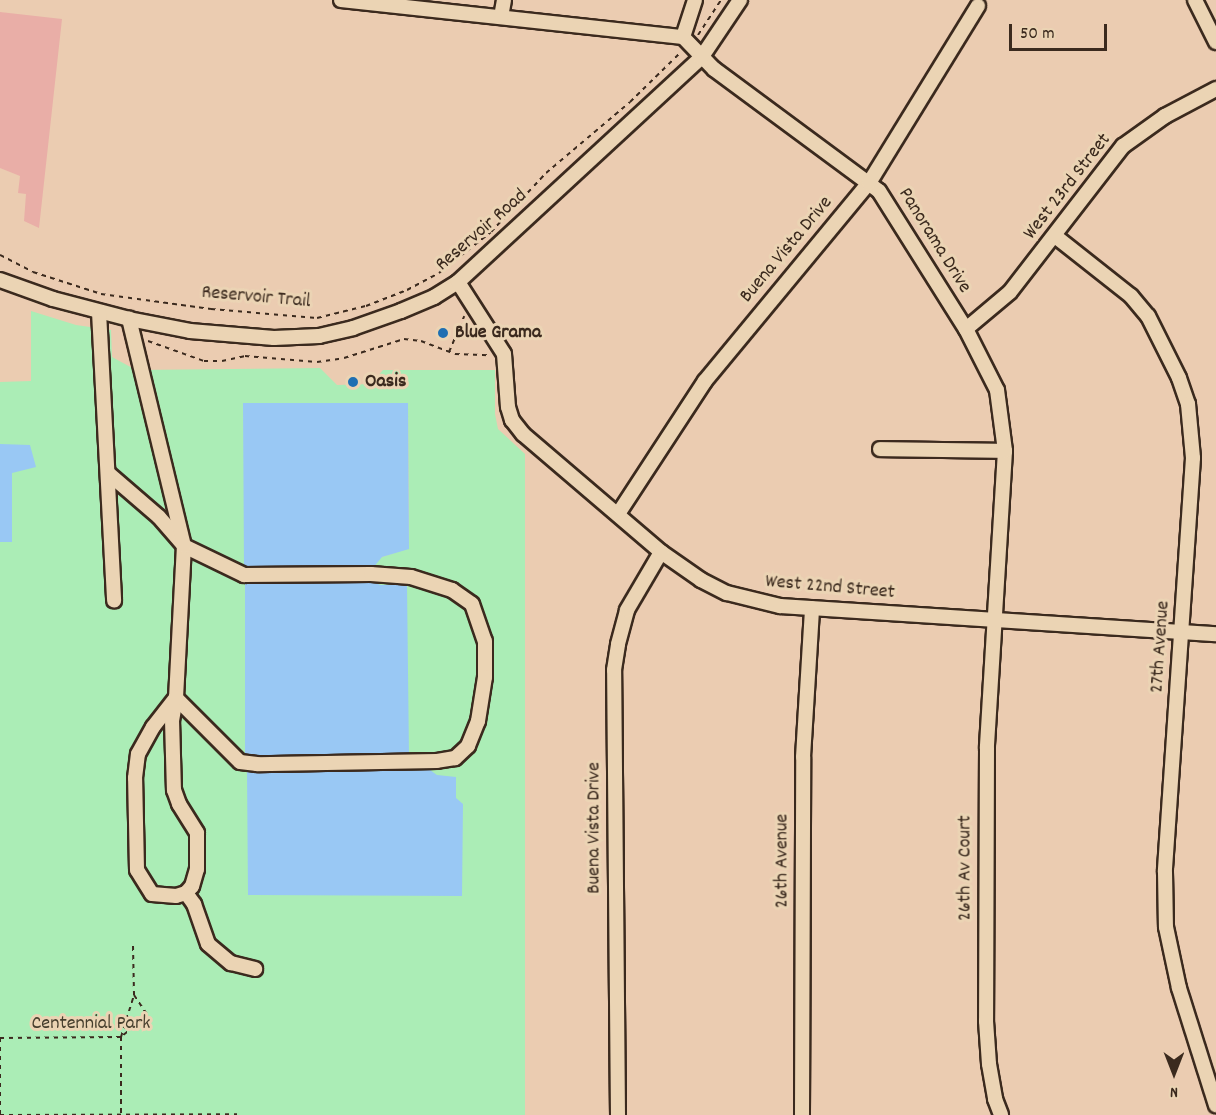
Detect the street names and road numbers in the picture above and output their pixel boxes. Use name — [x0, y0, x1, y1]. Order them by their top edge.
street label: West 23rd Street — [1019, 129, 1117, 245]
street label: Panorama Drive — [892, 184, 976, 298]
street label: Reservoir Road — [431, 185, 533, 277]
street label: Buena Vista Drive — [735, 192, 839, 308]
street label: Reservoir Trail — [201, 281, 311, 315]
street label: West 22nd Street — [764, 570, 896, 606]
street label: 27th Avenue — [1146, 600, 1176, 694]
street label: Buena Vista Drive — [583, 762, 607, 894]
street label: 26th Avenue — [771, 814, 795, 908]
street label: 26th Av Court — [954, 815, 978, 921]

